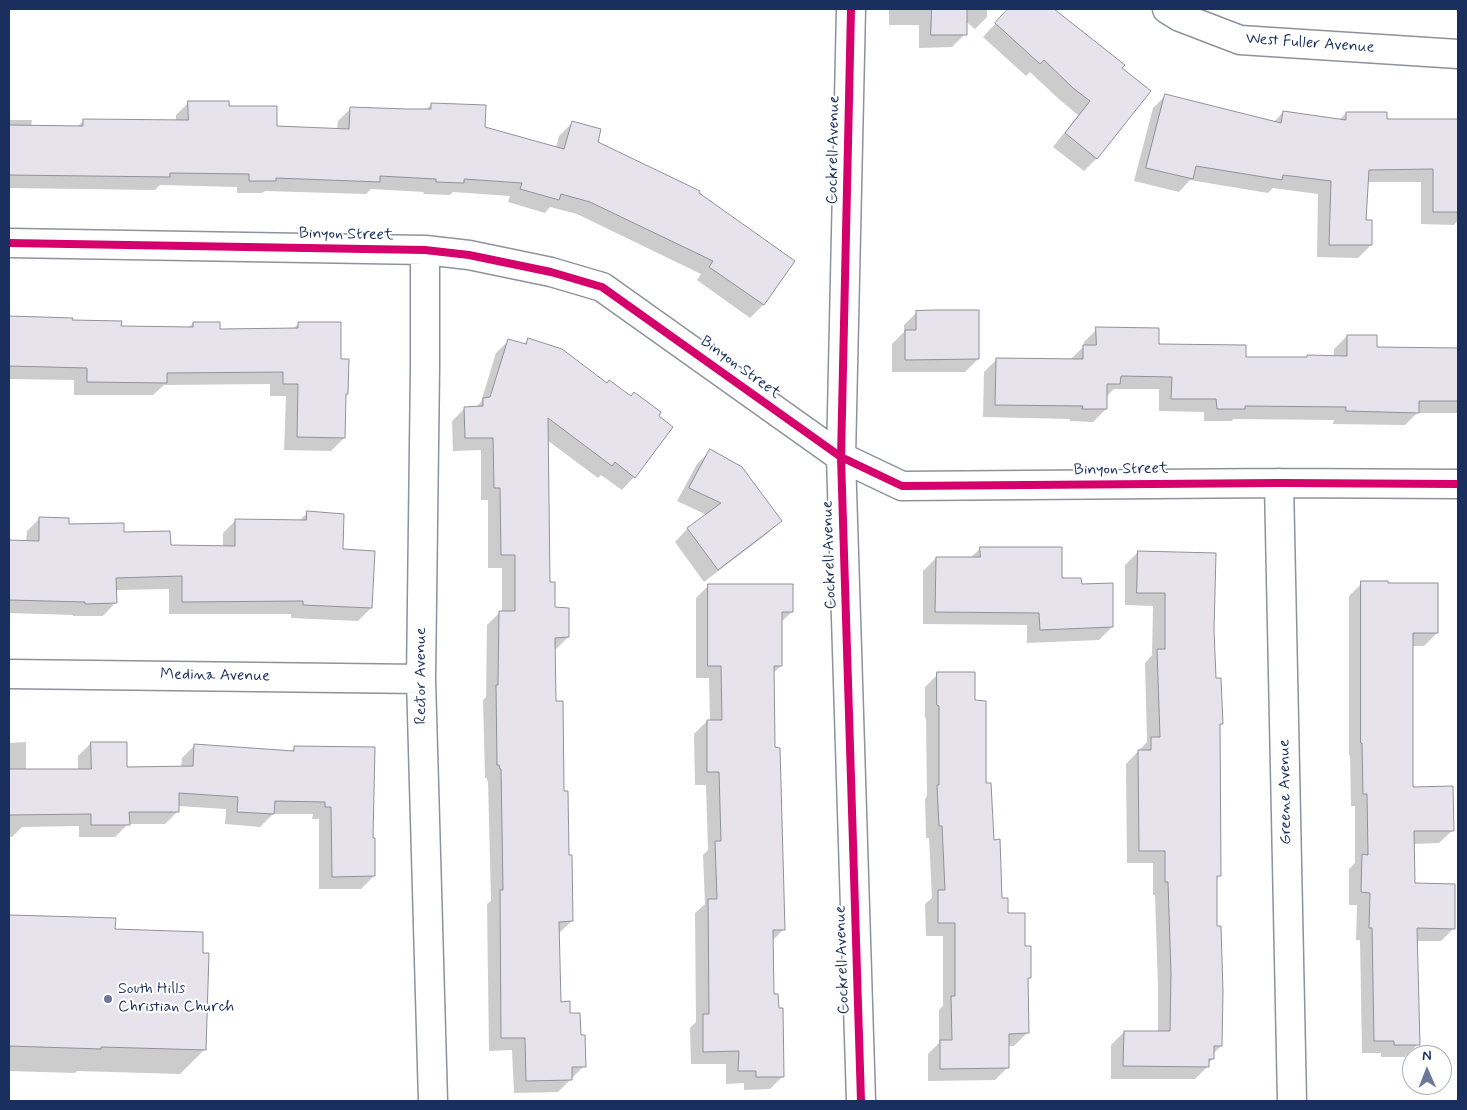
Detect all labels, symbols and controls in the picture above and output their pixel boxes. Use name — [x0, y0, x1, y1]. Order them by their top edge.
street label: West Fuller Avenue — [1245, 30, 1375, 58]
street label: Cockrell Avenue — [823, 95, 845, 205]
street label: Binyon Street — [299, 225, 393, 245]
street label: Binyon Street — [696, 332, 784, 404]
street label: Binyon Street — [1074, 460, 1168, 480]
street label: Cockrell Avenue — [819, 500, 841, 610]
street label: Rector Avenue — [412, 627, 432, 725]
street label: Medina Avenue — [160, 665, 270, 687]
street label: Greene Avenue — [1275, 739, 1297, 845]
street label: Cockrell Avenue — [832, 905, 854, 1015]
place label: South Hills Christian Church — [118, 980, 234, 1018]
marker: South Hills Christian Church — [102, 993, 114, 1005]
north arrow — [1402, 1045, 1452, 1095]
text: N — [1422, 1047, 1432, 1065]

